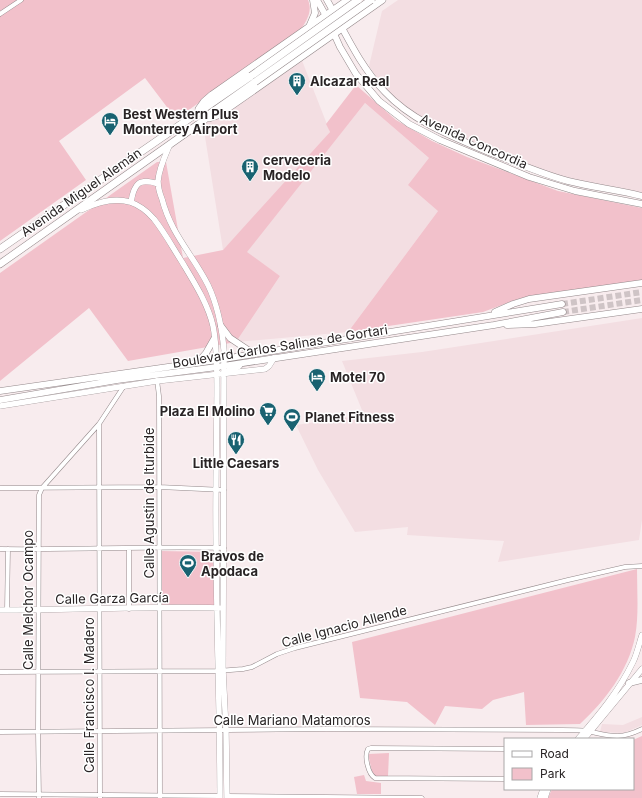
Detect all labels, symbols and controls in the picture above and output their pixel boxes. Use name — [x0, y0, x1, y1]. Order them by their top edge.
building icon: Alcazar Real — [287, 71, 307, 96]
place label: Alcazar Real — [310, 73, 389, 89]
place label: Best Western Plus Monterrey Airport — [123, 106, 239, 137]
street label: Avenida Concordia — [418, 110, 530, 172]
hotel icon: Best Western Plus Monterrey Airport — [100, 111, 120, 136]
street label: Avenida Miguel Alemán — [18, 144, 144, 240]
place label: cerveceria Modelo — [263, 152, 331, 183]
building icon: cerveceria Modelo — [240, 157, 260, 182]
street label: Boulevard Carlos Salinas de Gortari — [171, 321, 389, 371]
hotel icon: Motel 70 — [307, 367, 327, 392]
place label: Motel 70 — [330, 369, 385, 385]
supermarket icon: Plaza El Molino — [258, 401, 278, 426]
place label: Plaza El Molino — [160, 403, 255, 419]
sports icon: Planet Fitness — [282, 407, 302, 432]
place label: Planet Fitness — [305, 409, 394, 425]
street label: Calle Agustin de Iturbide — [141, 427, 157, 579]
restaurant icon: Little Caesars — [226, 430, 246, 455]
place label: Little Caesars — [193, 455, 279, 471]
street label: Calle Melchor Ocampo — [20, 530, 36, 670]
place label: Bravos de Apodaca — [201, 548, 264, 579]
sports icon: Bravos de Apodaca — [178, 553, 198, 578]
street label: Calle Garza García — [55, 589, 169, 607]
street label: Calle Ignacio Allende — [280, 602, 408, 650]
street label: Calle Francisco I. Madero — [81, 617, 97, 773]
street label: Calle Mariano Matamoros — [213, 712, 371, 728]
legend — [504, 738, 634, 790]
text: Road — [540, 746, 569, 761]
text: Park — [540, 766, 566, 781]

